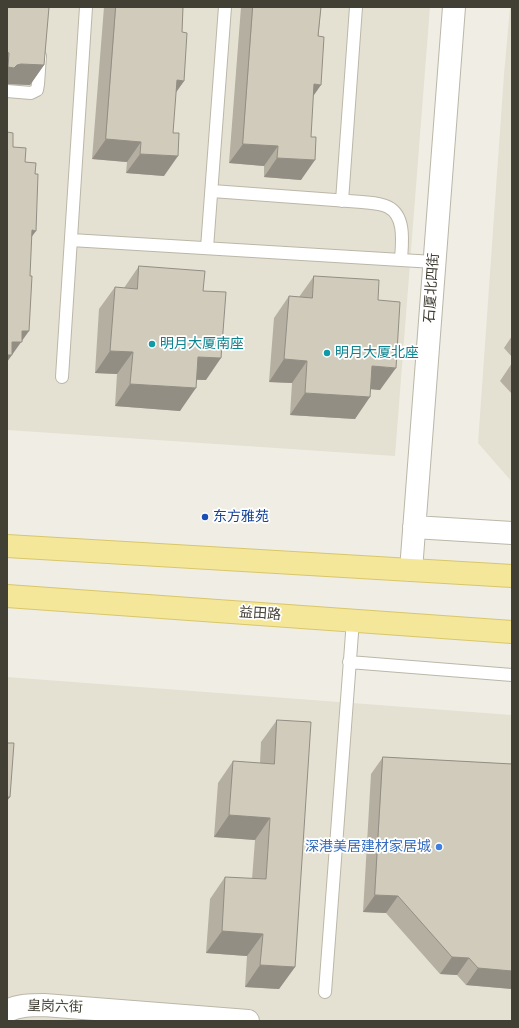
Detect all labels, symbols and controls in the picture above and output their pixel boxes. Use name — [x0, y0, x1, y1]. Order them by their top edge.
street label: 石厦北四街 — [421, 252, 443, 324]
place label: 明月大厦南座 — [160, 336, 244, 352]
marker: 明月大厦南座 — [147, 339, 157, 349]
place label: 明月大厦北座 — [335, 345, 419, 361]
marker: 明月大厦北座 — [322, 348, 332, 358]
place label: 东方雅苑 — [213, 509, 269, 525]
marker: 东方雅苑 — [200, 512, 210, 522]
street label: 益田路 — [238, 604, 282, 624]
place label: 深港美居建材家居城 — [305, 839, 431, 855]
marker: 深港美居建材家居城 — [434, 842, 444, 852]
street label: 皇岗六街 — [27, 998, 83, 1016]

